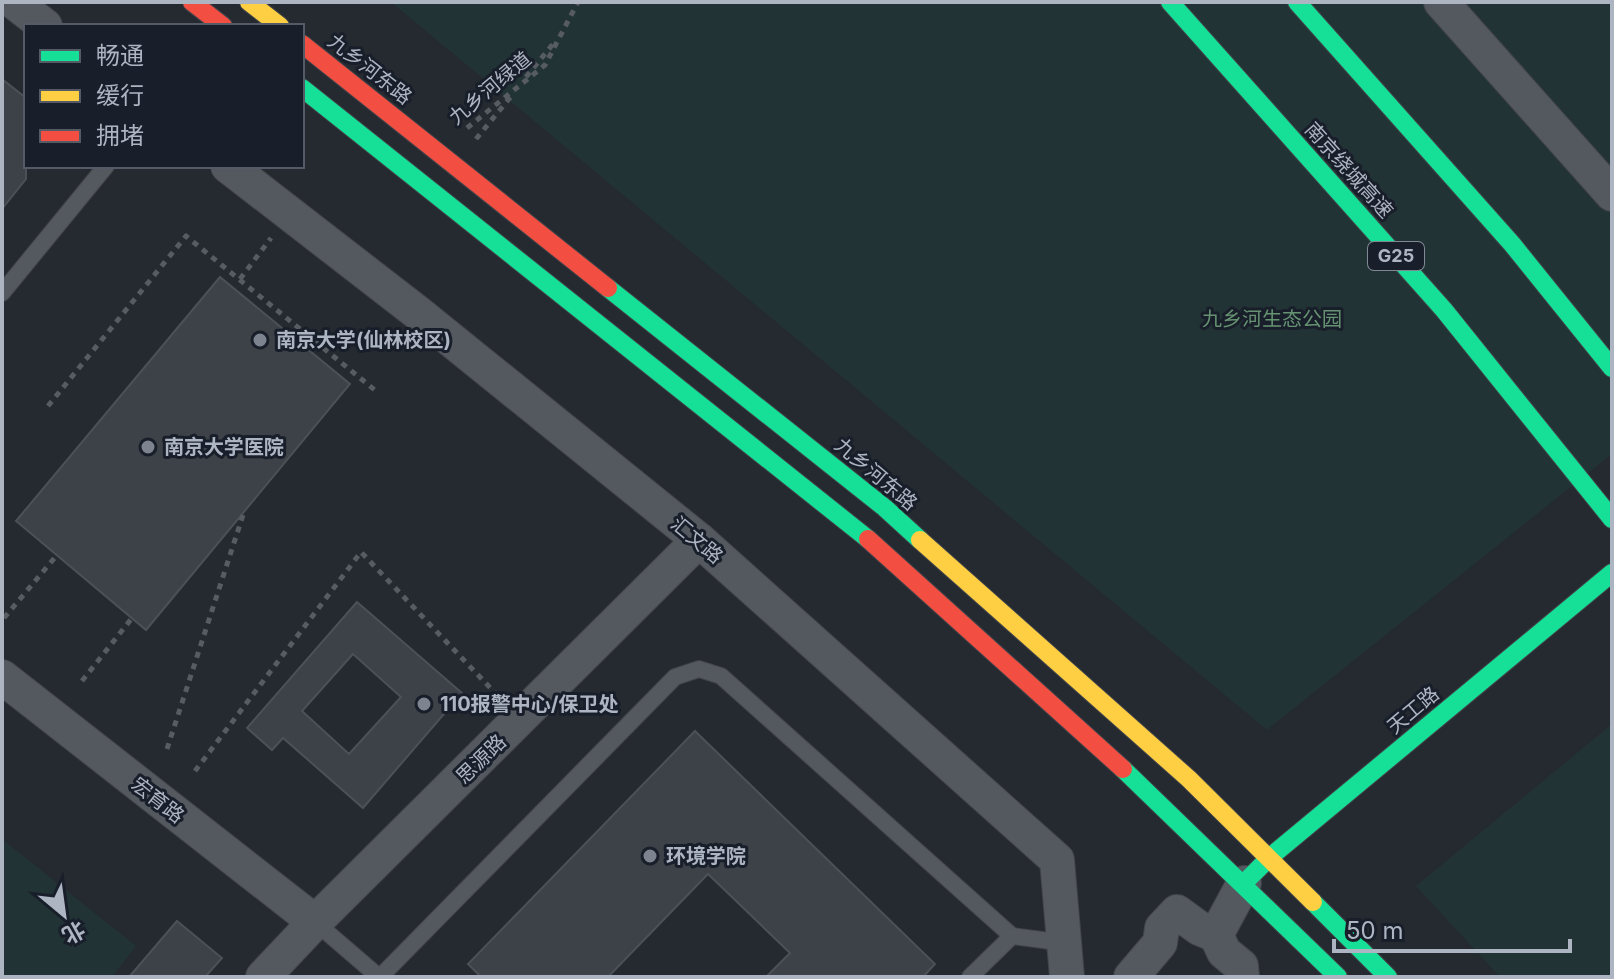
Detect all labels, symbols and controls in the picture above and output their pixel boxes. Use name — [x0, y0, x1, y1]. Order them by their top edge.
legend — [24, 24, 304, 168]
street label: 九乡河东路 — [323, 29, 417, 109]
text: 畅通 — [96, 41, 144, 70]
street label: 九乡河绿道 — [444, 47, 536, 129]
text: 缓行 — [96, 81, 144, 110]
street label: 南京绕城高速 — [1300, 117, 1398, 223]
text: 拥堵 — [96, 121, 144, 150]
road number: G25 — [1368, 242, 1424, 270]
park label: 九乡河生态公园 — [1202, 307, 1342, 331]
place label: 南京大学(仙林校区) — [276, 328, 451, 352]
marker: 南京大学(仙林校区) — [251, 331, 269, 349]
street label: 九乡河东路 — [830, 433, 922, 515]
place label: 南京大学医院 — [164, 435, 284, 459]
marker: 南京大学医院 — [139, 438, 157, 456]
street label: 汇文路 — [666, 512, 728, 568]
street label: 天工路 — [1382, 682, 1444, 738]
place label: 110报警中心/保卫处 — [440, 692, 619, 716]
marker: 110报警中心/保卫处 — [415, 695, 433, 713]
street label: 思源路 — [451, 730, 511, 788]
street label: 宏育路 — [127, 772, 189, 828]
place label: 环境学院 — [666, 844, 746, 868]
marker: 环境学院 — [641, 847, 659, 865]
north arrow — [24, 875, 104, 955]
scale bar — [1334, 903, 1570, 953]
text: 北 — [58, 916, 90, 949]
text: 50 m — [1346, 916, 1404, 945]

